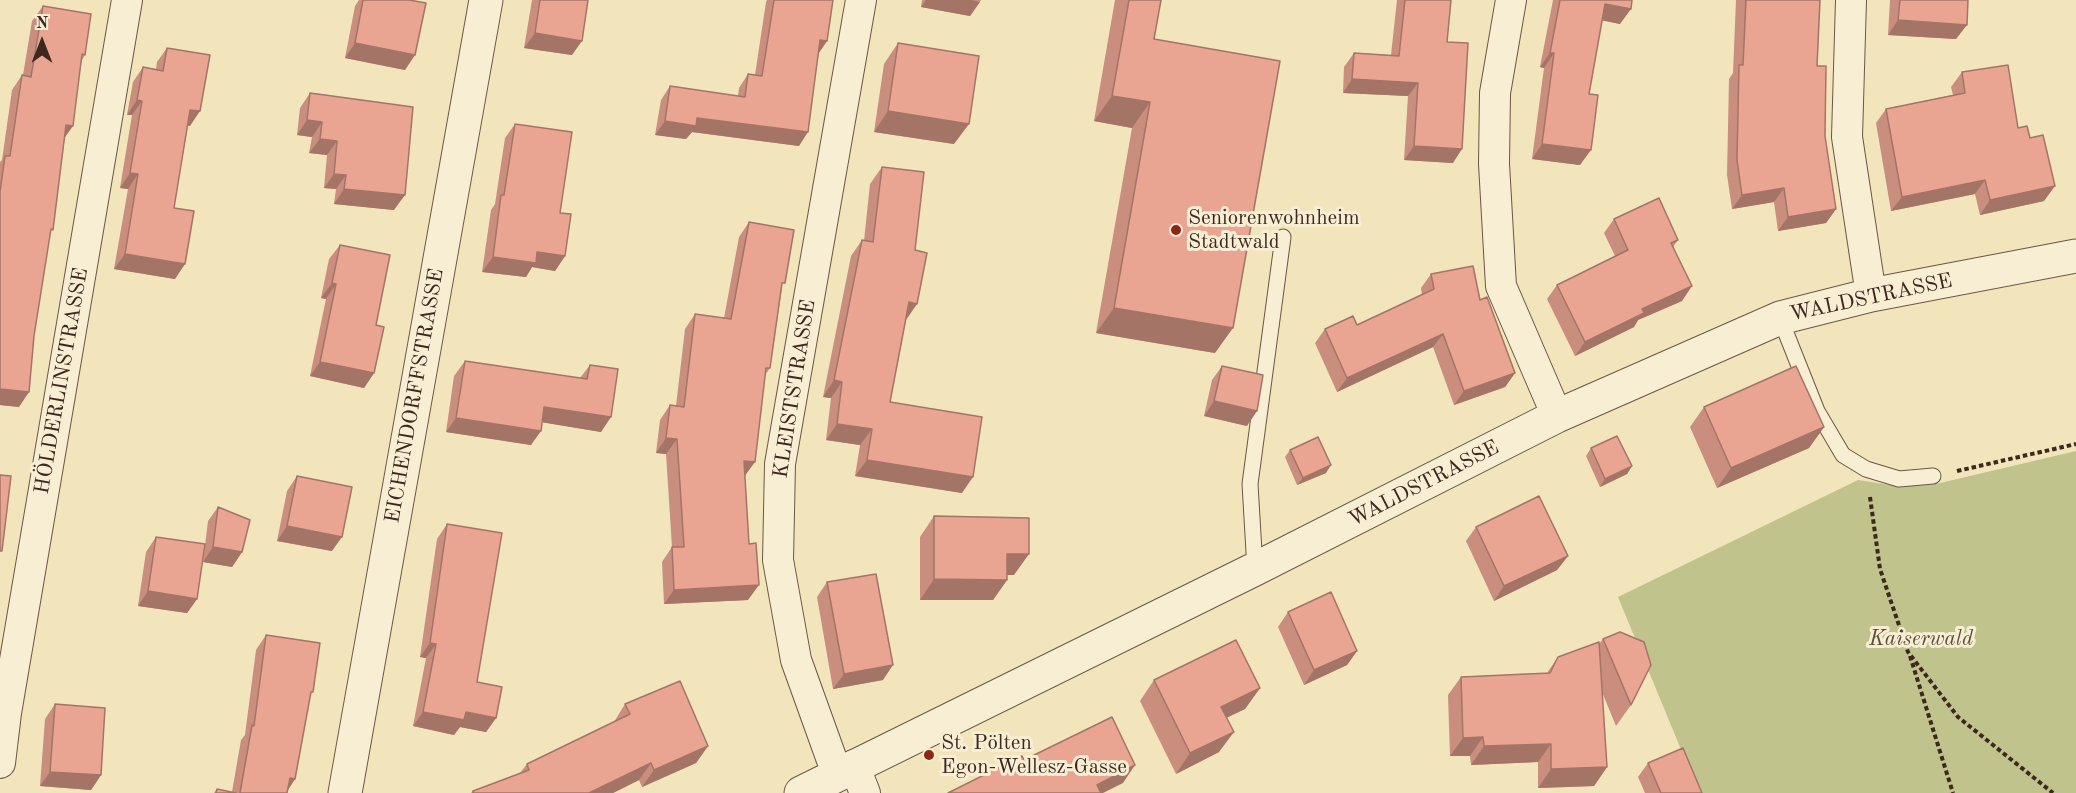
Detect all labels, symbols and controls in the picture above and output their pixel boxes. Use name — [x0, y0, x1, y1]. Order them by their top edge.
north arrow — [12, 12, 72, 72]
text: N — [36, 16, 48, 32]
place label: Seniorenwohnheim Stadtwald — [1188, 205, 1360, 255]
marker: Seniorenwohnheim Stadtwald — [1169, 223, 1183, 237]
street label: HÖLDERLINSTRASSE — [30, 266, 94, 496]
street label: EICHENDORFFSTRASSE — [380, 267, 450, 525]
street label: WALDSTRASSE — [1787, 268, 1955, 328]
street label: KLEISTSTRASSE — [768, 298, 822, 480]
street label: WALDSTRASSE — [1345, 435, 1503, 533]
park label: Kaiserwald — [1869, 626, 1973, 652]
place label: St. Pölten Egon-Wellesz-Gasse — [941, 730, 1127, 780]
marker: St. Pölten Egon-Wellesz-Gasse — [922, 748, 936, 762]

